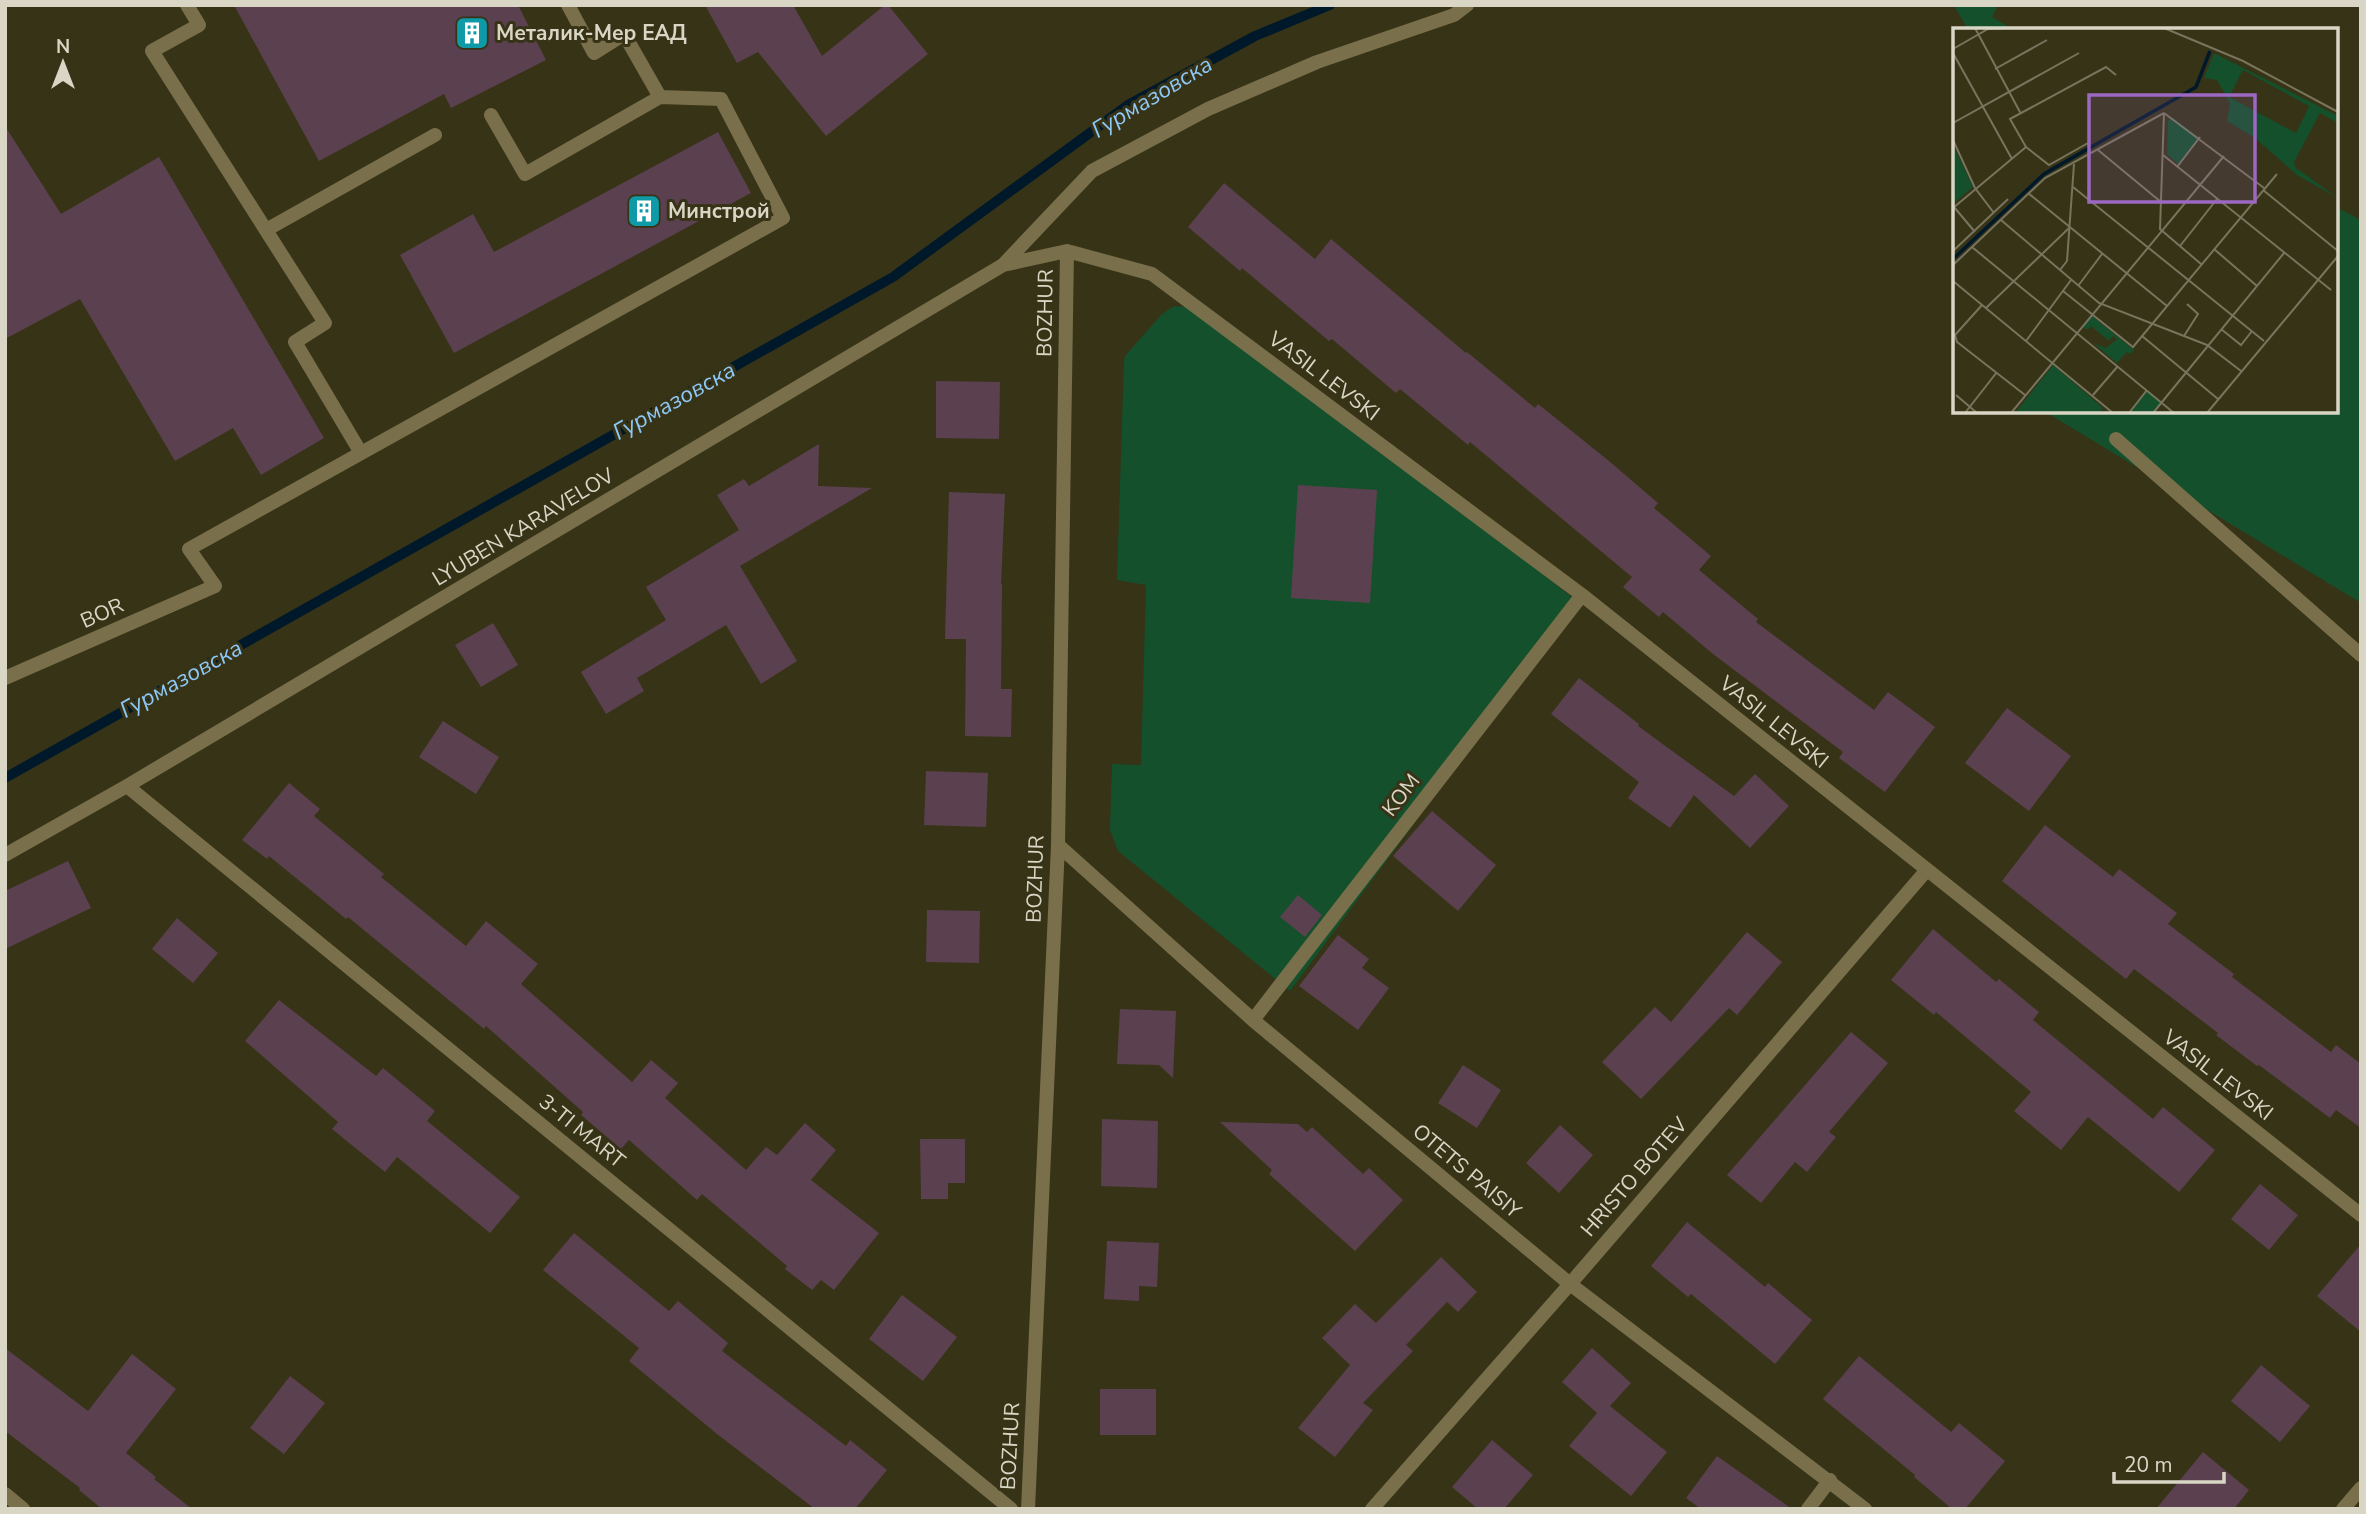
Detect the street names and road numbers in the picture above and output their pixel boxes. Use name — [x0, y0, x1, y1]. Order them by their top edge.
street label: BOZHUR — [1030, 269, 1060, 357]
street label: VASIL LEVSKI — [1262, 324, 1385, 427]
street label: LYUBEN KARAVELOV — [427, 461, 620, 592]
street label: BOR — [76, 591, 128, 635]
street label: VASIL LEVSKI — [1713, 669, 1834, 775]
street label: KOM — [1376, 768, 1426, 822]
street label: BOZHUR — [1019, 835, 1051, 923]
street label: VASIL LEVSKI — [2156, 1022, 2279, 1127]
street label: 3-TI MART — [533, 1088, 631, 1175]
street label: HRISTO BOTEV — [1574, 1111, 1694, 1243]
street label: OTETS PAISIY — [1407, 1117, 1528, 1225]
street label: BOZHUR — [994, 1401, 1026, 1491]

